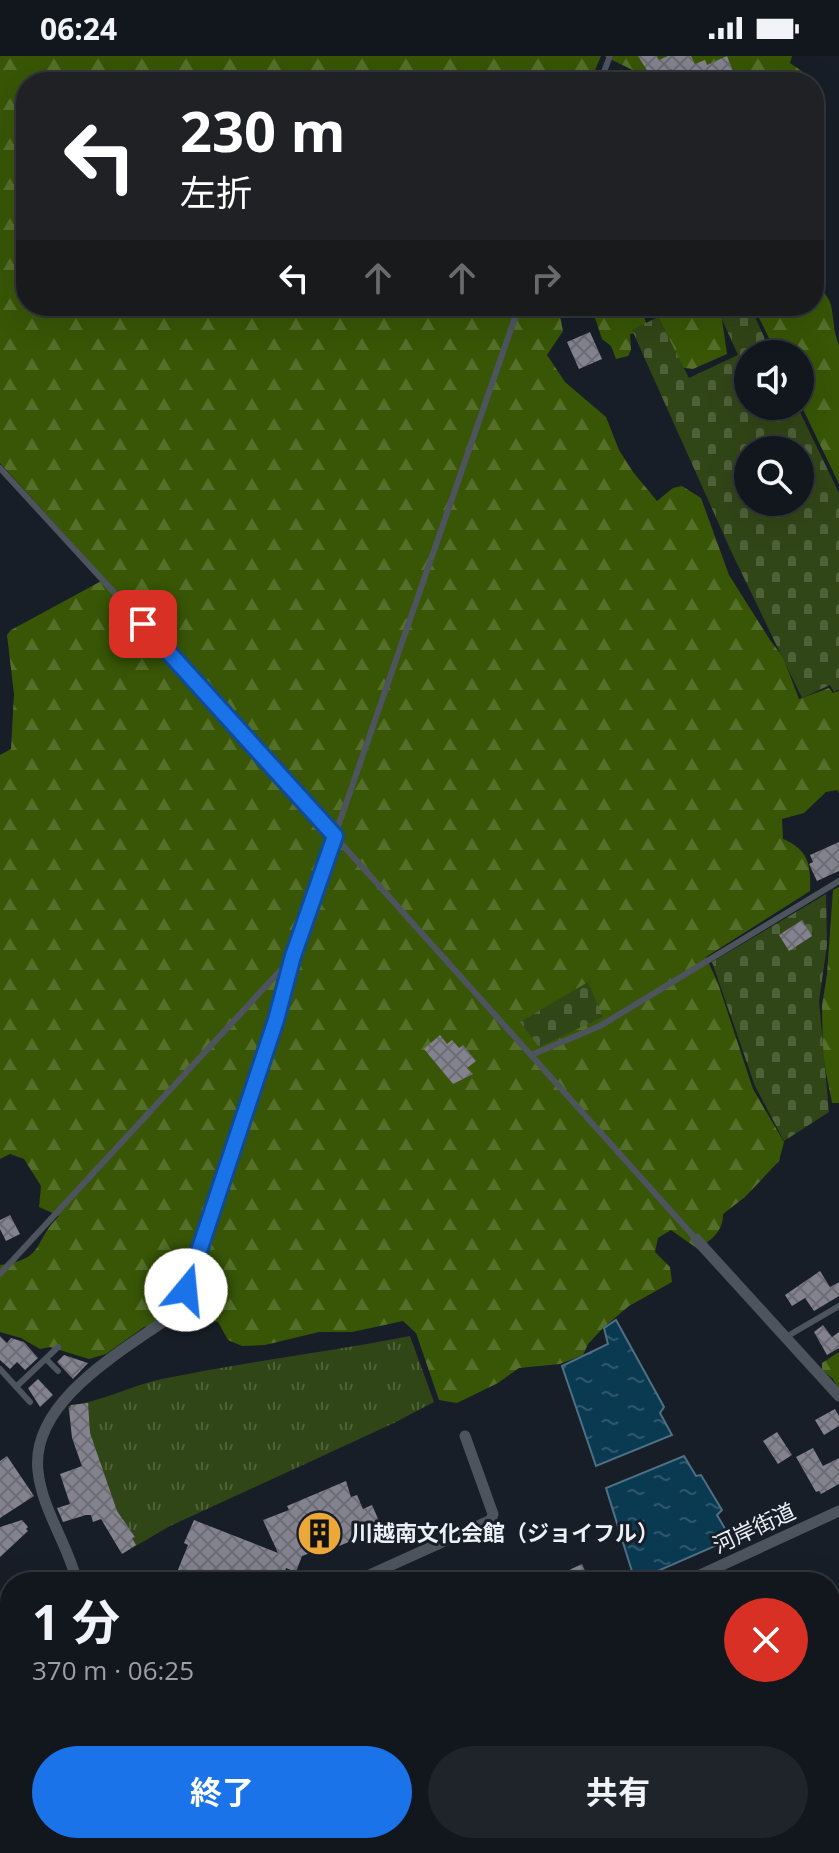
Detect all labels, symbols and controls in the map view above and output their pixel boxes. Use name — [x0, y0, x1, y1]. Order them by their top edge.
text: 06:24 — [40, 8, 117, 49]
text: 230 m — [180, 92, 346, 168]
icon: left — [48, 104, 152, 208]
text: 左折 — [180, 168, 252, 217]
icon: left — [272, 256, 316, 300]
icon: ahead — [356, 256, 400, 300]
icon: ahead — [440, 256, 484, 300]
icon: right — [524, 256, 568, 300]
map controls — [734, 340, 814, 516]
button: sound — [734, 340, 814, 420]
button: search — [734, 436, 814, 516]
pin — [109, 590, 177, 658]
icon: arrive — [121, 602, 165, 646]
position arrow — [144, 1248, 228, 1332]
street label: 河岸街道 — [707, 1495, 800, 1559]
building icon: 川越南文化会館（ジョイフル） — [296, 1509, 344, 1557]
place label: 川越南文化会館（ジョイフル） — [351, 1517, 659, 1547]
text: 1 分 — [32, 1589, 120, 1654]
button: close — [724, 1598, 808, 1682]
text: 370 m · 06:25 — [32, 1652, 194, 1688]
button: 終了 — [32, 1746, 412, 1838]
button: 共有 — [428, 1746, 808, 1838]

